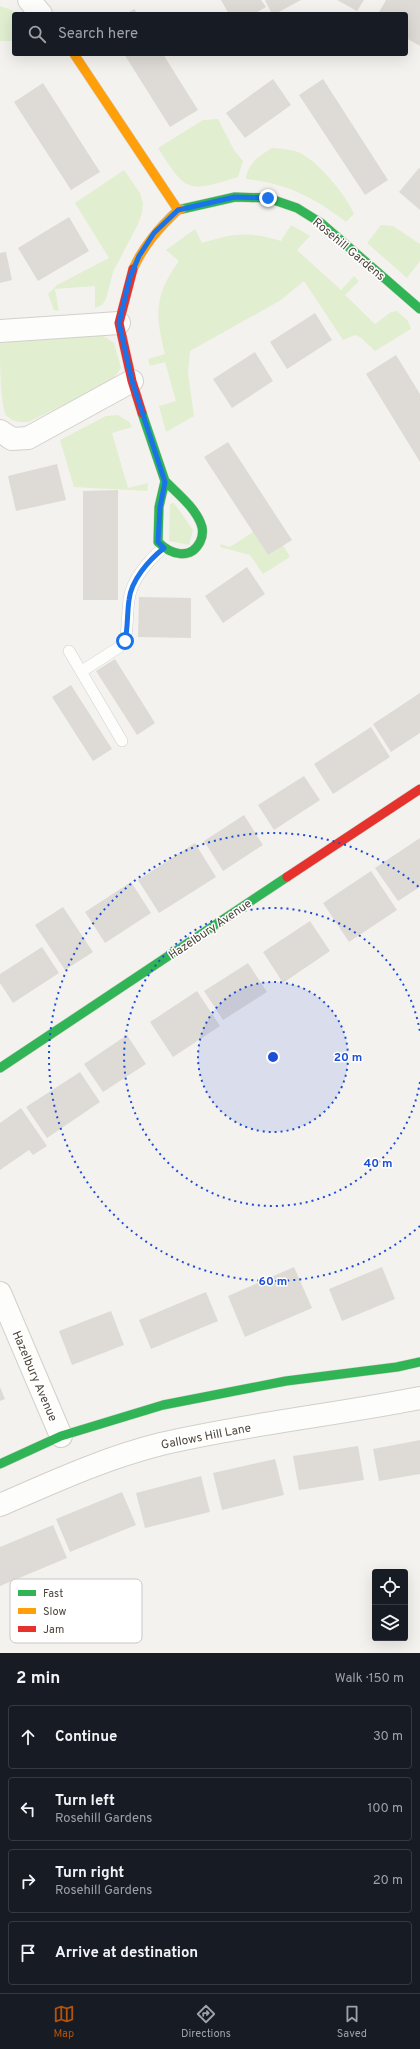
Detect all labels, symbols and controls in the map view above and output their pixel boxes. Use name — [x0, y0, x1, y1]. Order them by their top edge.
search box — [12, 12, 408, 56]
icon: search — [26, 23, 48, 45]
text: Search here — [58, 25, 138, 44]
route end — [259, 189, 277, 207]
street label: Rosehill Gardens — [309, 215, 388, 285]
route start — [116, 632, 134, 650]
street label: Hazelbury Avenue — [166, 896, 255, 964]
centre of rings — [266, 1050, 280, 1064]
text: 20 m — [334, 1050, 362, 1066]
text: 40 m — [363, 1156, 393, 1172]
text: 60 m — [259, 1274, 287, 1290]
street label: Hazelbury Avenue — [8, 1329, 60, 1424]
street label: Gallows Hill Lane — [160, 1420, 253, 1454]
map controls — [372, 1569, 408, 1641]
button: locate — [372, 1569, 408, 1605]
legend — [10, 1579, 142, 1643]
text: Fast — [43, 1587, 63, 1601]
text: Slow — [43, 1605, 66, 1619]
button: layers — [372, 1605, 408, 1641]
text: Jam — [43, 1623, 64, 1637]
text: 2 min — [16, 1668, 60, 1690]
text: Walk · 150 m — [335, 1671, 404, 1687]
icon: ahead — [17, 1726, 39, 1748]
text: Continue — [55, 1728, 117, 1747]
text: 30 m — [373, 1729, 403, 1745]
text: Turn left — [55, 1792, 115, 1811]
icon: left — [17, 1798, 39, 1820]
text: 100 m — [367, 1801, 403, 1817]
text: Rosehill Gardens — [55, 1811, 152, 1827]
text: Turn right — [55, 1864, 124, 1883]
icon: right — [17, 1870, 39, 1892]
text: 20 m — [373, 1873, 403, 1889]
text: Rosehill Gardens — [55, 1883, 152, 1899]
icon: arrive — [17, 1942, 39, 1964]
text: Arrive at destination — [55, 1944, 198, 1963]
tab: Map — [53, 2003, 75, 2041]
tab: Directions — [181, 2003, 231, 2041]
tab: Saved — [337, 2003, 367, 2041]

